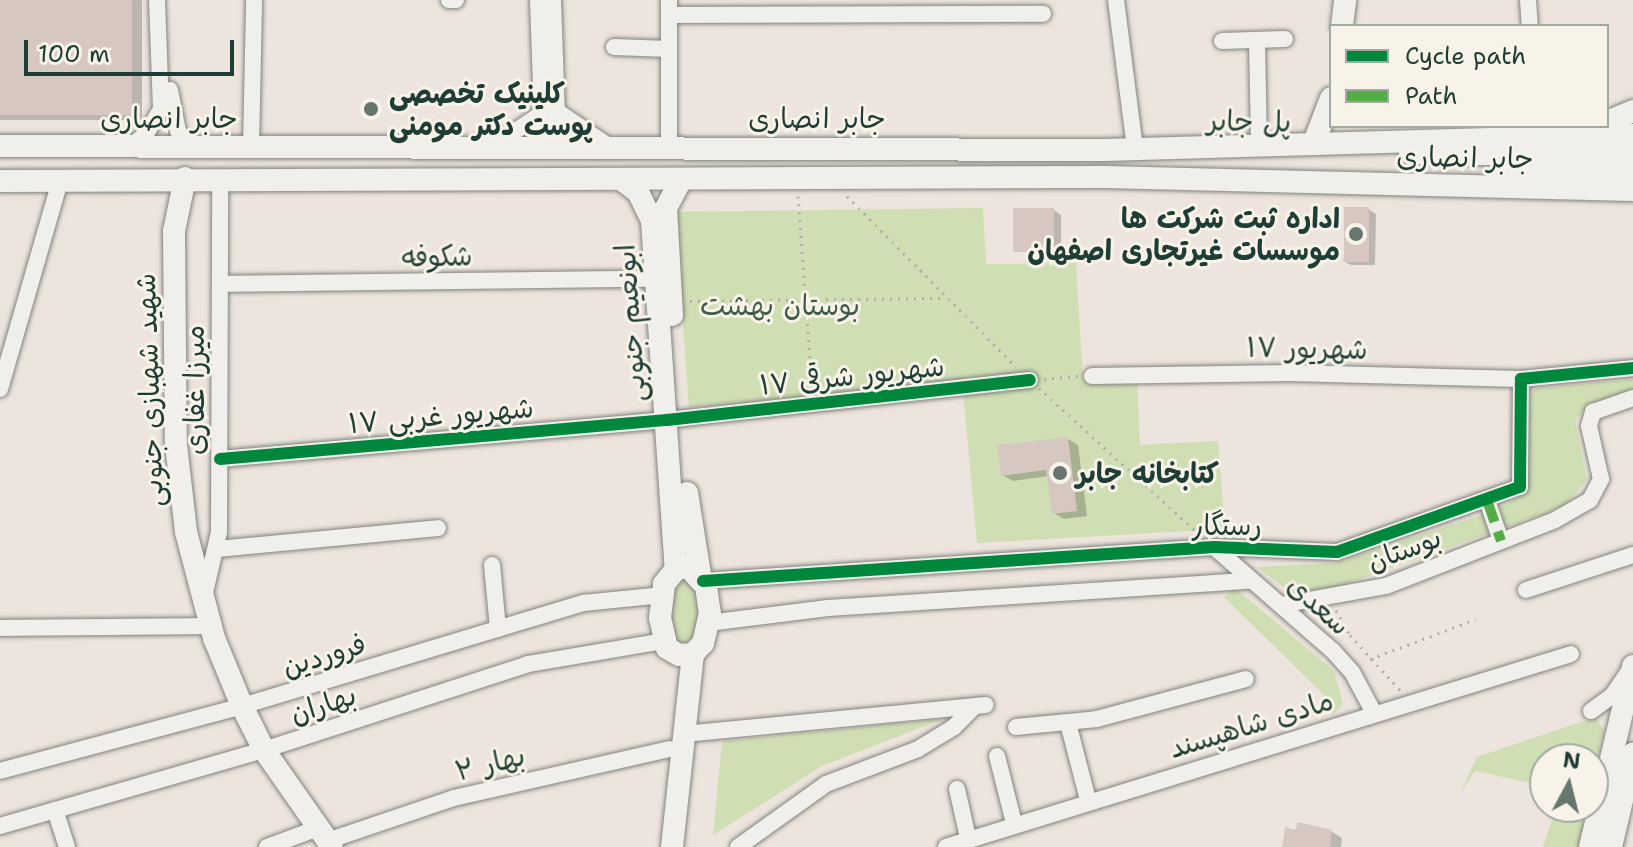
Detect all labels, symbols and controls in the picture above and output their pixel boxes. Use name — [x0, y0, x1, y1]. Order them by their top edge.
scale bar — [28, 24, 238, 74]
legend — [1329, 24, 1609, 128]
text: 100 m — [38, 38, 110, 70]
text: Cycle path — [1405, 40, 1526, 72]
place label: کلینیک تخصصی پوست دکتر مومنی — [389, 76, 593, 142]
text: Path — [1405, 80, 1457, 112]
marker: کلینیک تخصصی پوست دکتر مومنی — [360, 98, 382, 120]
street label: جابر انصاری — [100, 101, 238, 135]
street label: جابر انصاری — [748, 101, 886, 135]
street label: پل جابر — [1206, 103, 1292, 139]
street label: جابر انصاری — [1396, 139, 1534, 175]
place label: اداره ثبت شرکت ها موسسات غیرتجاری اصفهان — [1027, 201, 1340, 267]
marker: اداره ثبت شرکت ها موسسات غیرتجاری اصفهان — [1347, 225, 1365, 243]
street label: شکوفه — [401, 239, 473, 273]
street label: ابونعیم جنوبی — [608, 243, 652, 403]
street label: شهید شهبازی جنوبی — [128, 273, 170, 507]
park label: بوستان بهشت — [700, 288, 860, 322]
street label: میرزا غفاری — [177, 325, 211, 455]
street label: ۱۷ شهریور — [1246, 330, 1368, 366]
street label: ۱۷ شهریور شرقی — [758, 349, 946, 401]
street label: ۱۷ شهریور غربی — [347, 390, 535, 440]
place label: کتابخانه جابر — [1076, 456, 1219, 490]
marker: کتابخانه جابر — [1051, 464, 1069, 482]
street label: رستگار — [1192, 508, 1262, 542]
street label: بوستان — [1362, 520, 1446, 578]
street label: سعدی — [1281, 568, 1357, 642]
street label: فروردین — [278, 626, 370, 684]
street label: بهاران — [286, 678, 360, 730]
street label: مادی شاهپسند — [1165, 683, 1337, 765]
street label: بهار ۲ — [451, 738, 529, 788]
north arrow — [1529, 743, 1609, 823]
text: N — [1561, 745, 1582, 776]

